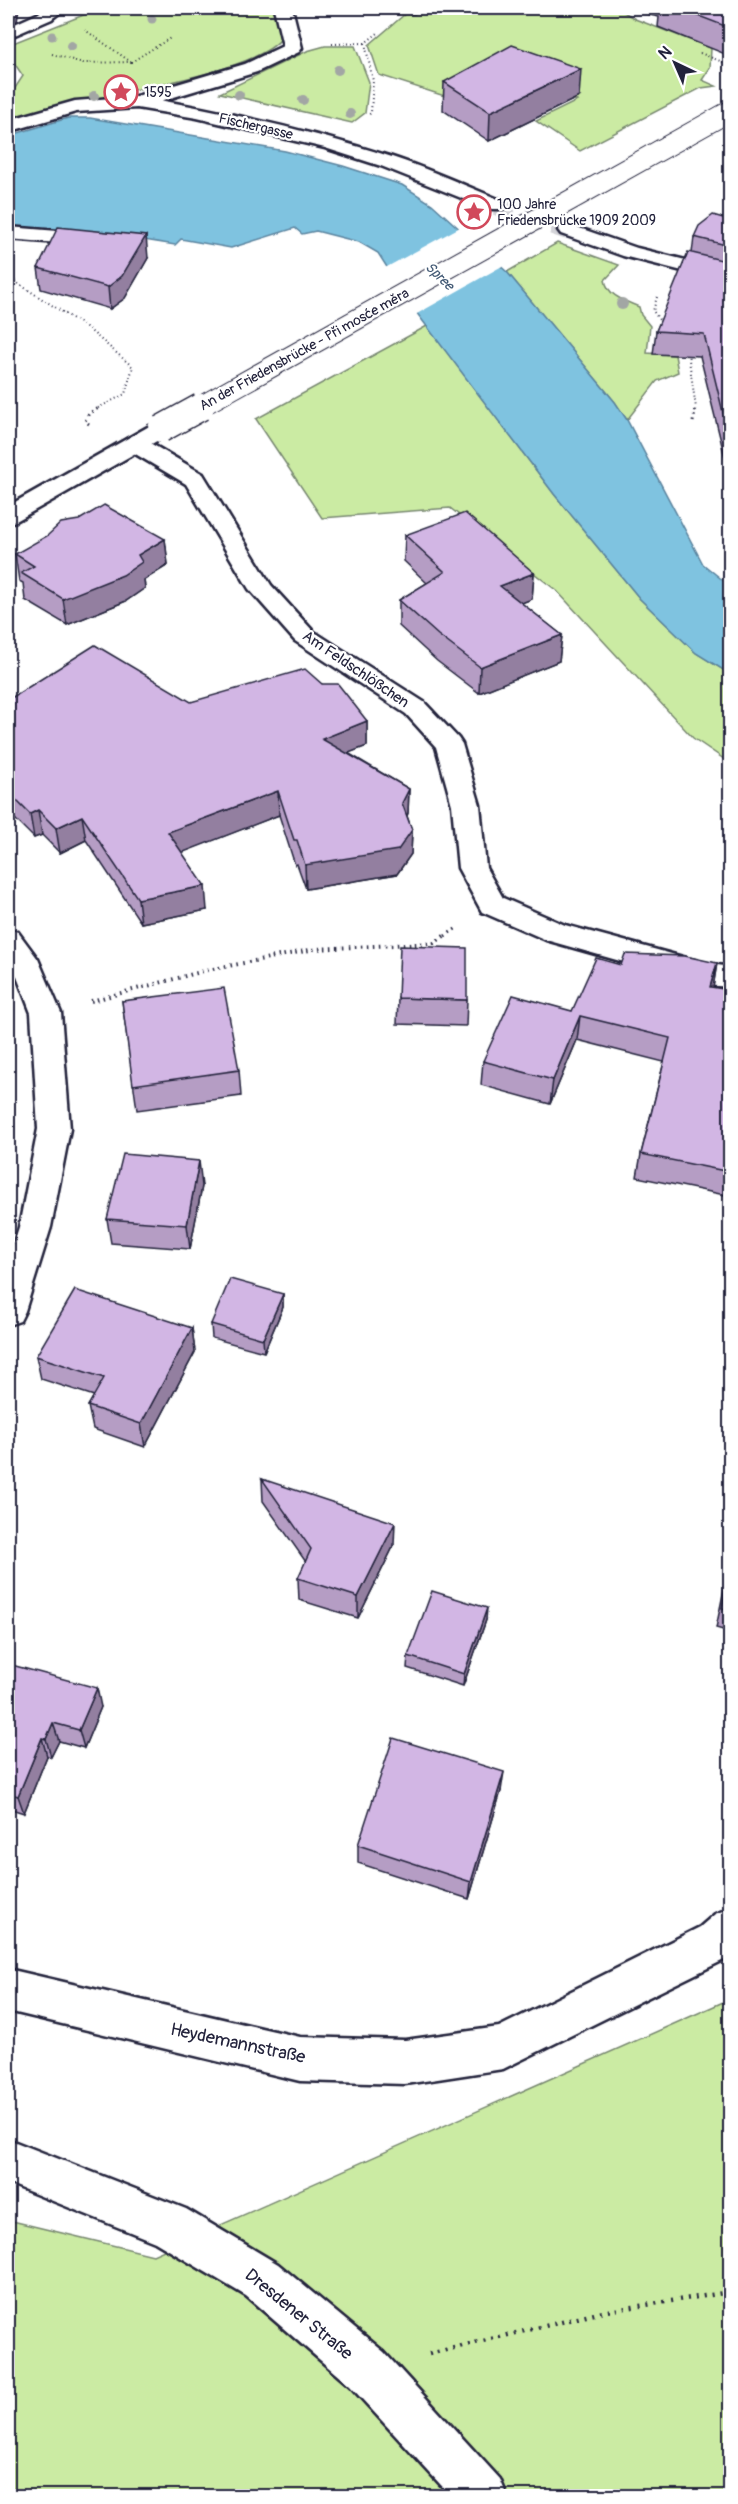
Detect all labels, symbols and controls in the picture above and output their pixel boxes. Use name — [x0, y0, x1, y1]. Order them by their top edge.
north arrow — [645, 33, 705, 93]
text: N — [654, 42, 676, 64]
place icon: 1595 — [103, 74, 139, 110]
place label: 1595 — [144, 84, 172, 101]
street label: Fischergasse — [217, 110, 295, 143]
place icon: 100 Jahre Friedensbrücke 1909 2009 — [456, 194, 492, 230]
place label: 100 Jahre Friedensbrücke 1909 2009 — [497, 196, 656, 229]
water label: Spree — [422, 259, 459, 295]
street label: An der Friedensbrücke - Při mosće měra — [197, 285, 412, 414]
street label: Am Feldschlößchen — [299, 627, 413, 712]
street label: Heydemannstraße — [168, 2018, 308, 2069]
street label: Dresdener Straße — [240, 2264, 357, 2365]

